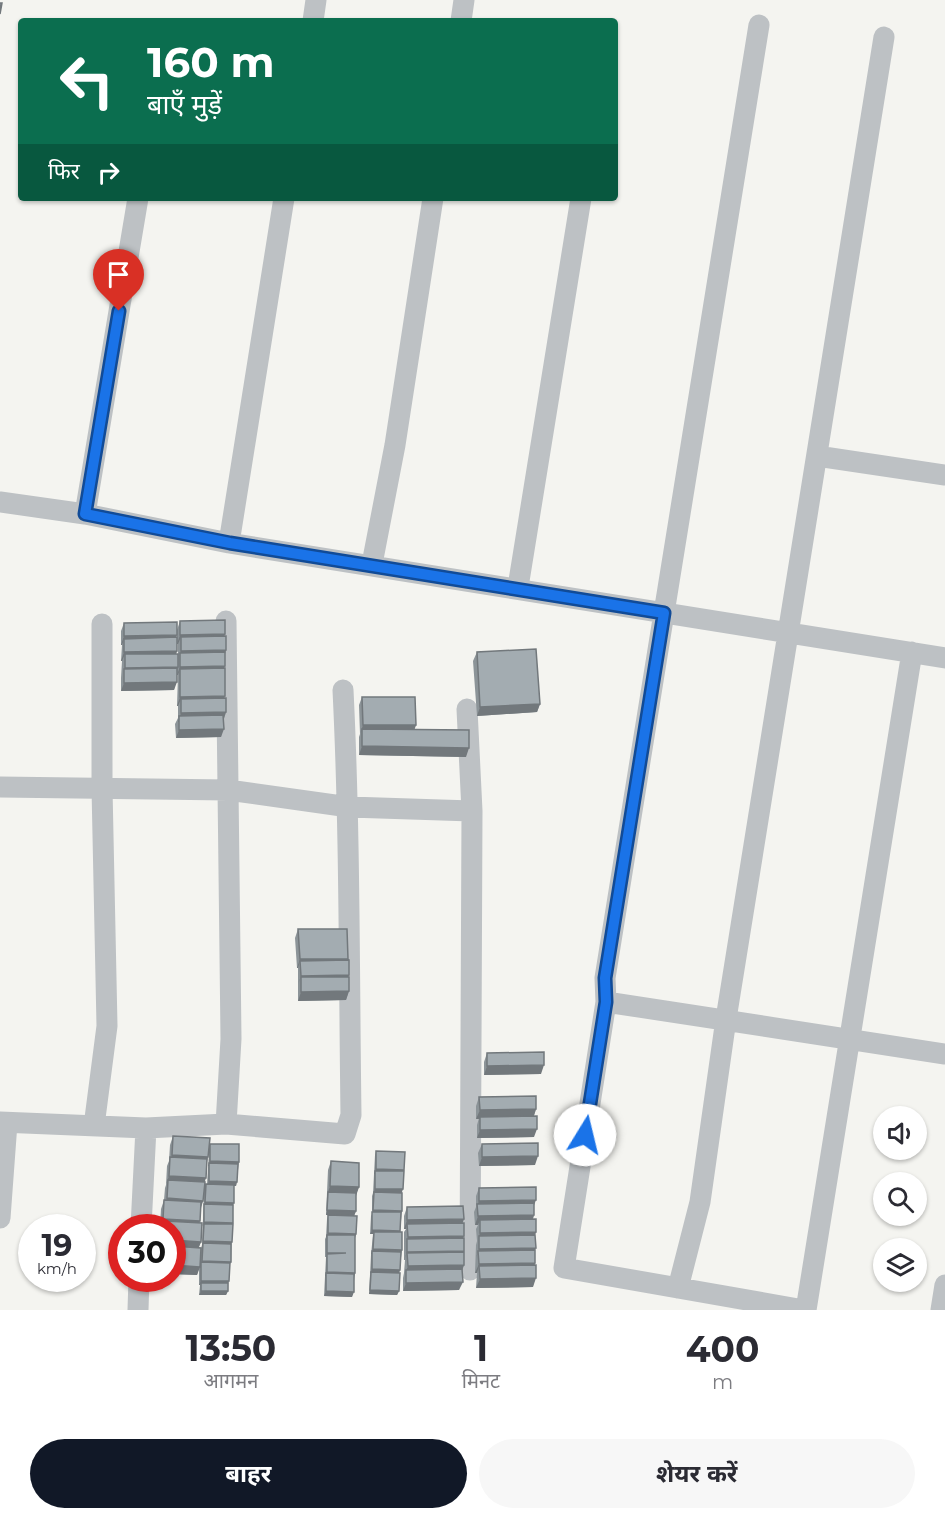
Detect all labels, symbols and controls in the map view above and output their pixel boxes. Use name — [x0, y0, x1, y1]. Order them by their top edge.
text: 160 m — [147, 36, 275, 88]
icon: left — [48, 42, 126, 120]
text: बाएँ मुड़ें — [147, 88, 222, 121]
icon: right — [92, 156, 125, 189]
text: फिर — [48, 158, 80, 185]
pin — [93, 249, 144, 311]
icon: arrive — [102, 258, 135, 291]
position arrow — [553, 1103, 617, 1167]
map controls — [873, 1106, 927, 1292]
button: sound — [873, 1106, 927, 1160]
button: search — [873, 1172, 927, 1226]
speed limit sign: 30 — [108, 1214, 186, 1292]
text: 19 — [42, 1227, 72, 1264]
button: layers — [873, 1238, 927, 1292]
text: km/h — [37, 1259, 77, 1278]
text: 13:50 — [186, 1326, 276, 1370]
text: 1 — [474, 1326, 488, 1370]
text: 400 — [686, 1327, 759, 1371]
text: आगमन — [204, 1369, 258, 1393]
text: मिनट — [462, 1369, 500, 1393]
text: m — [712, 1370, 733, 1394]
button: बाहर — [30, 1439, 467, 1508]
button: शेयर करें — [479, 1439, 915, 1508]

